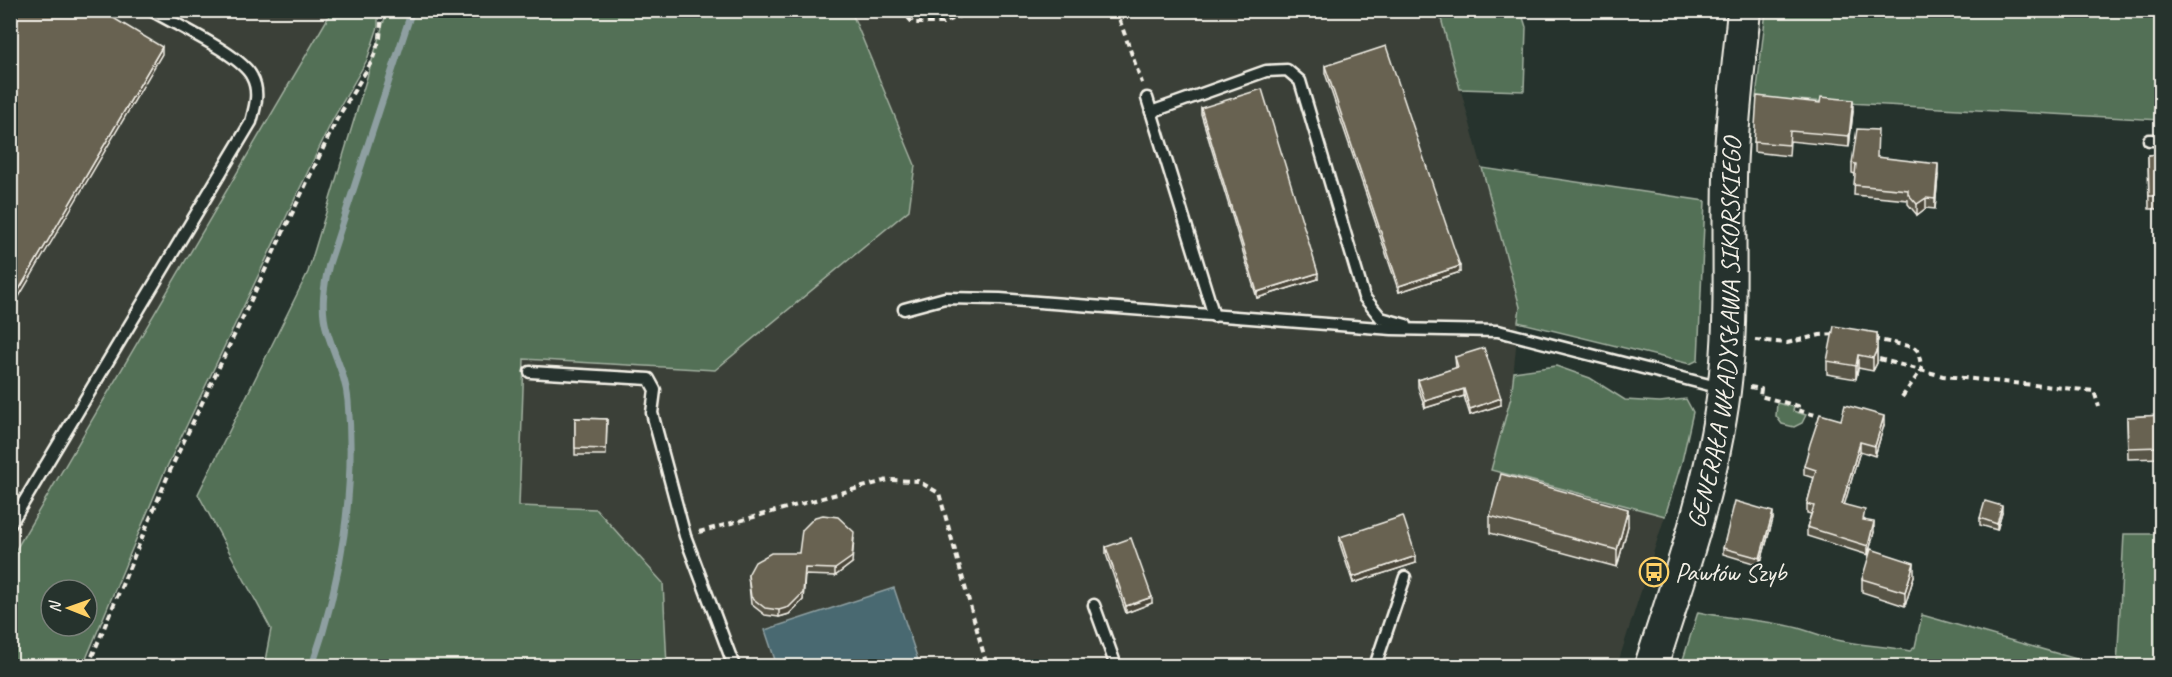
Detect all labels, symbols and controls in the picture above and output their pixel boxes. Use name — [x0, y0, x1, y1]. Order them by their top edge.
street label: GENERAŁA WŁADYSŁAWA SIKORSKIEGO — [1679, 134, 1749, 532]
bus stop icon: Pawłów Szyb — [1638, 556, 1670, 588]
place label: Pawłów Szyb — [1675, 556, 1788, 589]
north arrow — [39, 578, 99, 638]
text: N — [45, 600, 65, 613]

